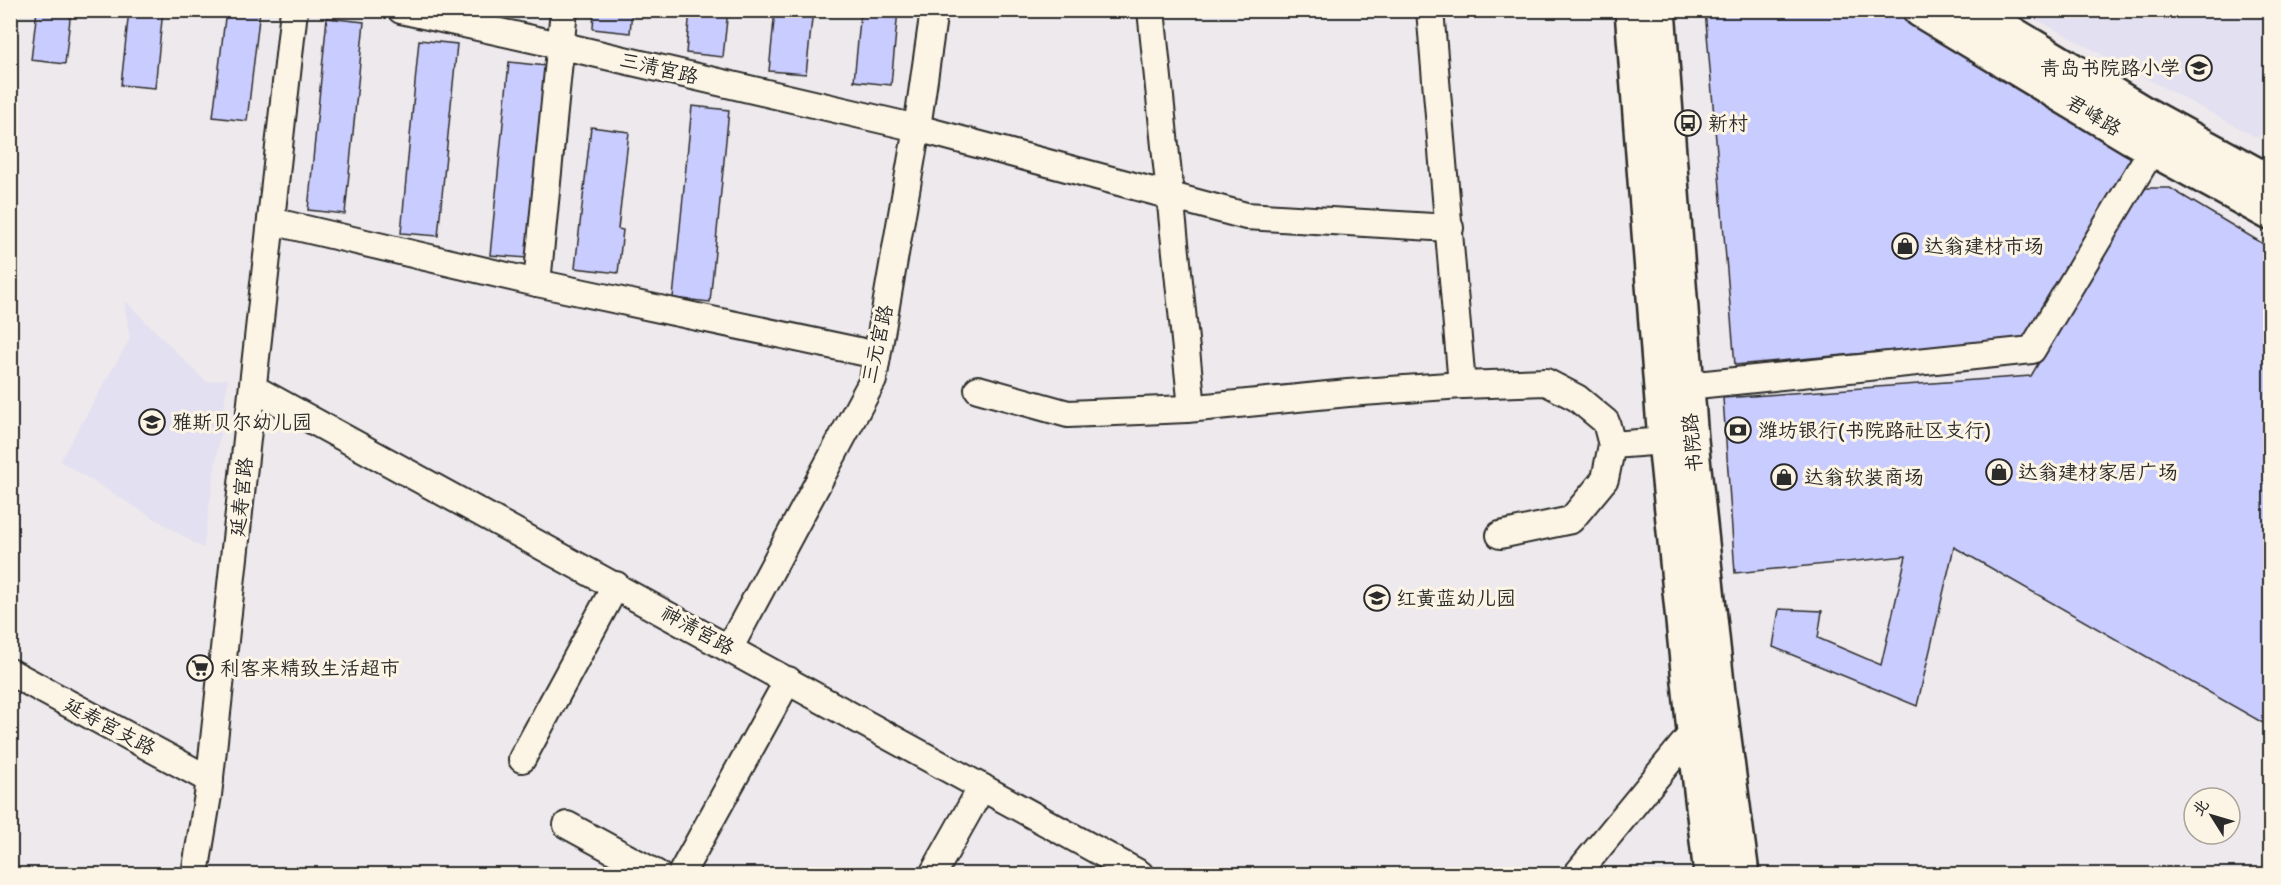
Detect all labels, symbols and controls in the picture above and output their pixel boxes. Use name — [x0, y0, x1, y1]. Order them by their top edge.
street label: 三清宫路 — [617, 47, 702, 89]
school or university icon: 青岛书院路小学 — [2184, 53, 2214, 83]
place label: 青岛书院路小学 — [2040, 56, 2180, 80]
street label: 君峰路 — [2062, 89, 2127, 141]
bus stop icon: 新村 — [1673, 108, 1703, 138]
place label: 新村 — [1708, 111, 1748, 135]
shop icon: 达翁建材市场 — [1890, 231, 1920, 261]
place label: 达翁建材市场 — [1924, 234, 2044, 258]
street label: 三元宫路 — [856, 301, 898, 386]
school or university icon: 雅斯贝尔幼儿园 — [137, 407, 167, 437]
place label: 雅斯贝尔幼儿园 — [172, 410, 312, 434]
street label: 书院路 — [1677, 411, 1707, 474]
bank icon: 潍坊银行(书院路社区支行) — [1723, 415, 1753, 445]
place label: 潍坊银行(书院路社区支行) — [1758, 418, 1991, 442]
street label: 延寿宫路 — [225, 455, 257, 538]
shop icon: 达翁建材家居广场 — [1984, 457, 2014, 487]
place label: 达翁建材家居广场 — [2018, 460, 2178, 484]
shop icon: 达翁软装商场 — [1769, 462, 1799, 492]
place label: 达翁软装商场 — [1804, 465, 1924, 489]
school or university icon: 红黄蓝幼儿园 — [1362, 583, 1392, 613]
place label: 红黄蓝幼儿园 — [1396, 586, 1516, 610]
street label: 神清宫路 — [657, 600, 740, 660]
supermarket icon: 利客来精致生活超市 — [185, 653, 215, 683]
place label: 利客来精致生活超市 — [220, 656, 400, 680]
street label: 延寿宫支路 — [60, 692, 161, 761]
north arrow — [2182, 786, 2242, 846]
text: 北 — [2188, 795, 2213, 819]

